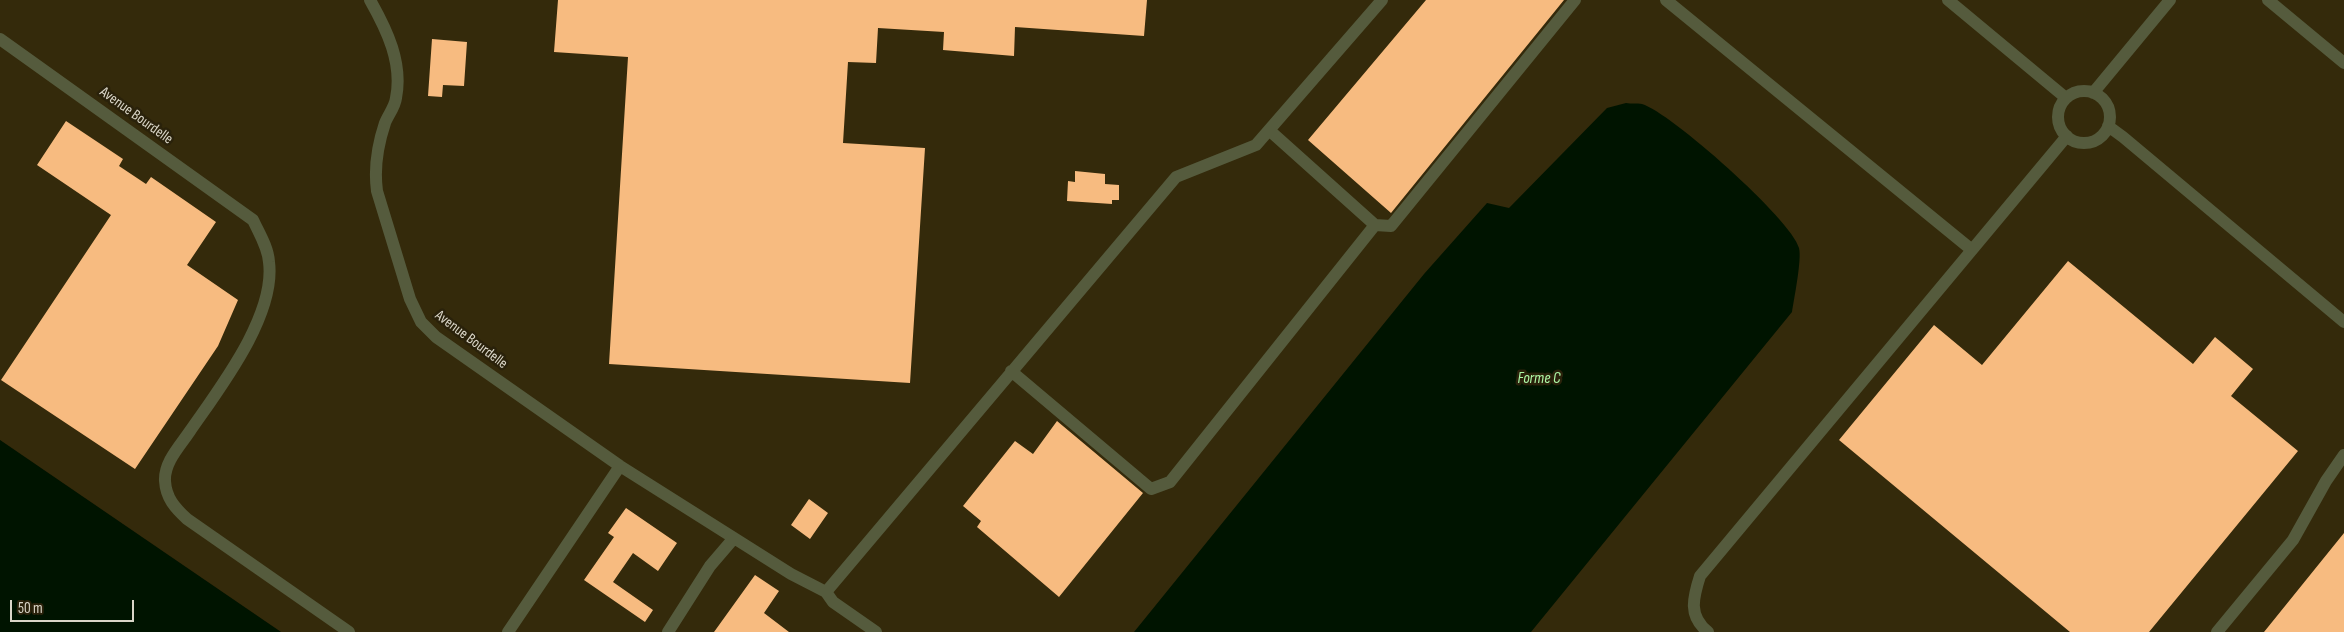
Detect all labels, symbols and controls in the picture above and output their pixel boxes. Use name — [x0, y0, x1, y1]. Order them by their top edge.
street label: Avenue Bourdelle — [96, 83, 176, 149]
street label: Avenue Bourdelle — [431, 307, 511, 373]
water label: Forme C — [1517, 369, 1561, 389]
scale bar — [12, 590, 136, 622]
text: 50 m — [18, 599, 43, 618]

